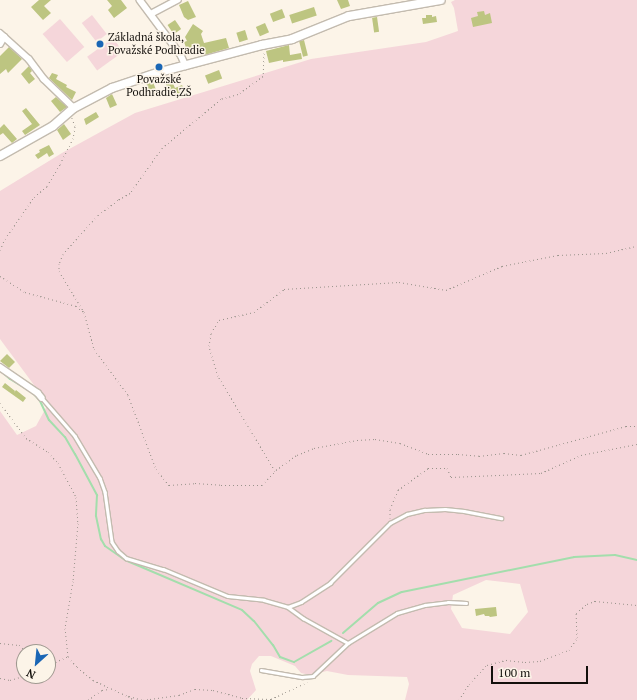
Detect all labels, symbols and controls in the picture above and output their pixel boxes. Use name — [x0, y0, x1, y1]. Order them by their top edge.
place label: Základná škola, Považské Podhradie — [108, 31, 205, 57]
marker: Základná škola, Považské Podhradie — [95, 39, 105, 49]
marker: Považské Podhradie,ZŠ — [154, 62, 164, 72]
place label: Považské Podhradie,ZŠ — [126, 73, 192, 99]
north arrow — [16, 644, 56, 684]
scale bar — [493, 658, 590, 684]
text: 100 m — [498, 665, 530, 680]
text: N — [24, 666, 38, 682]

